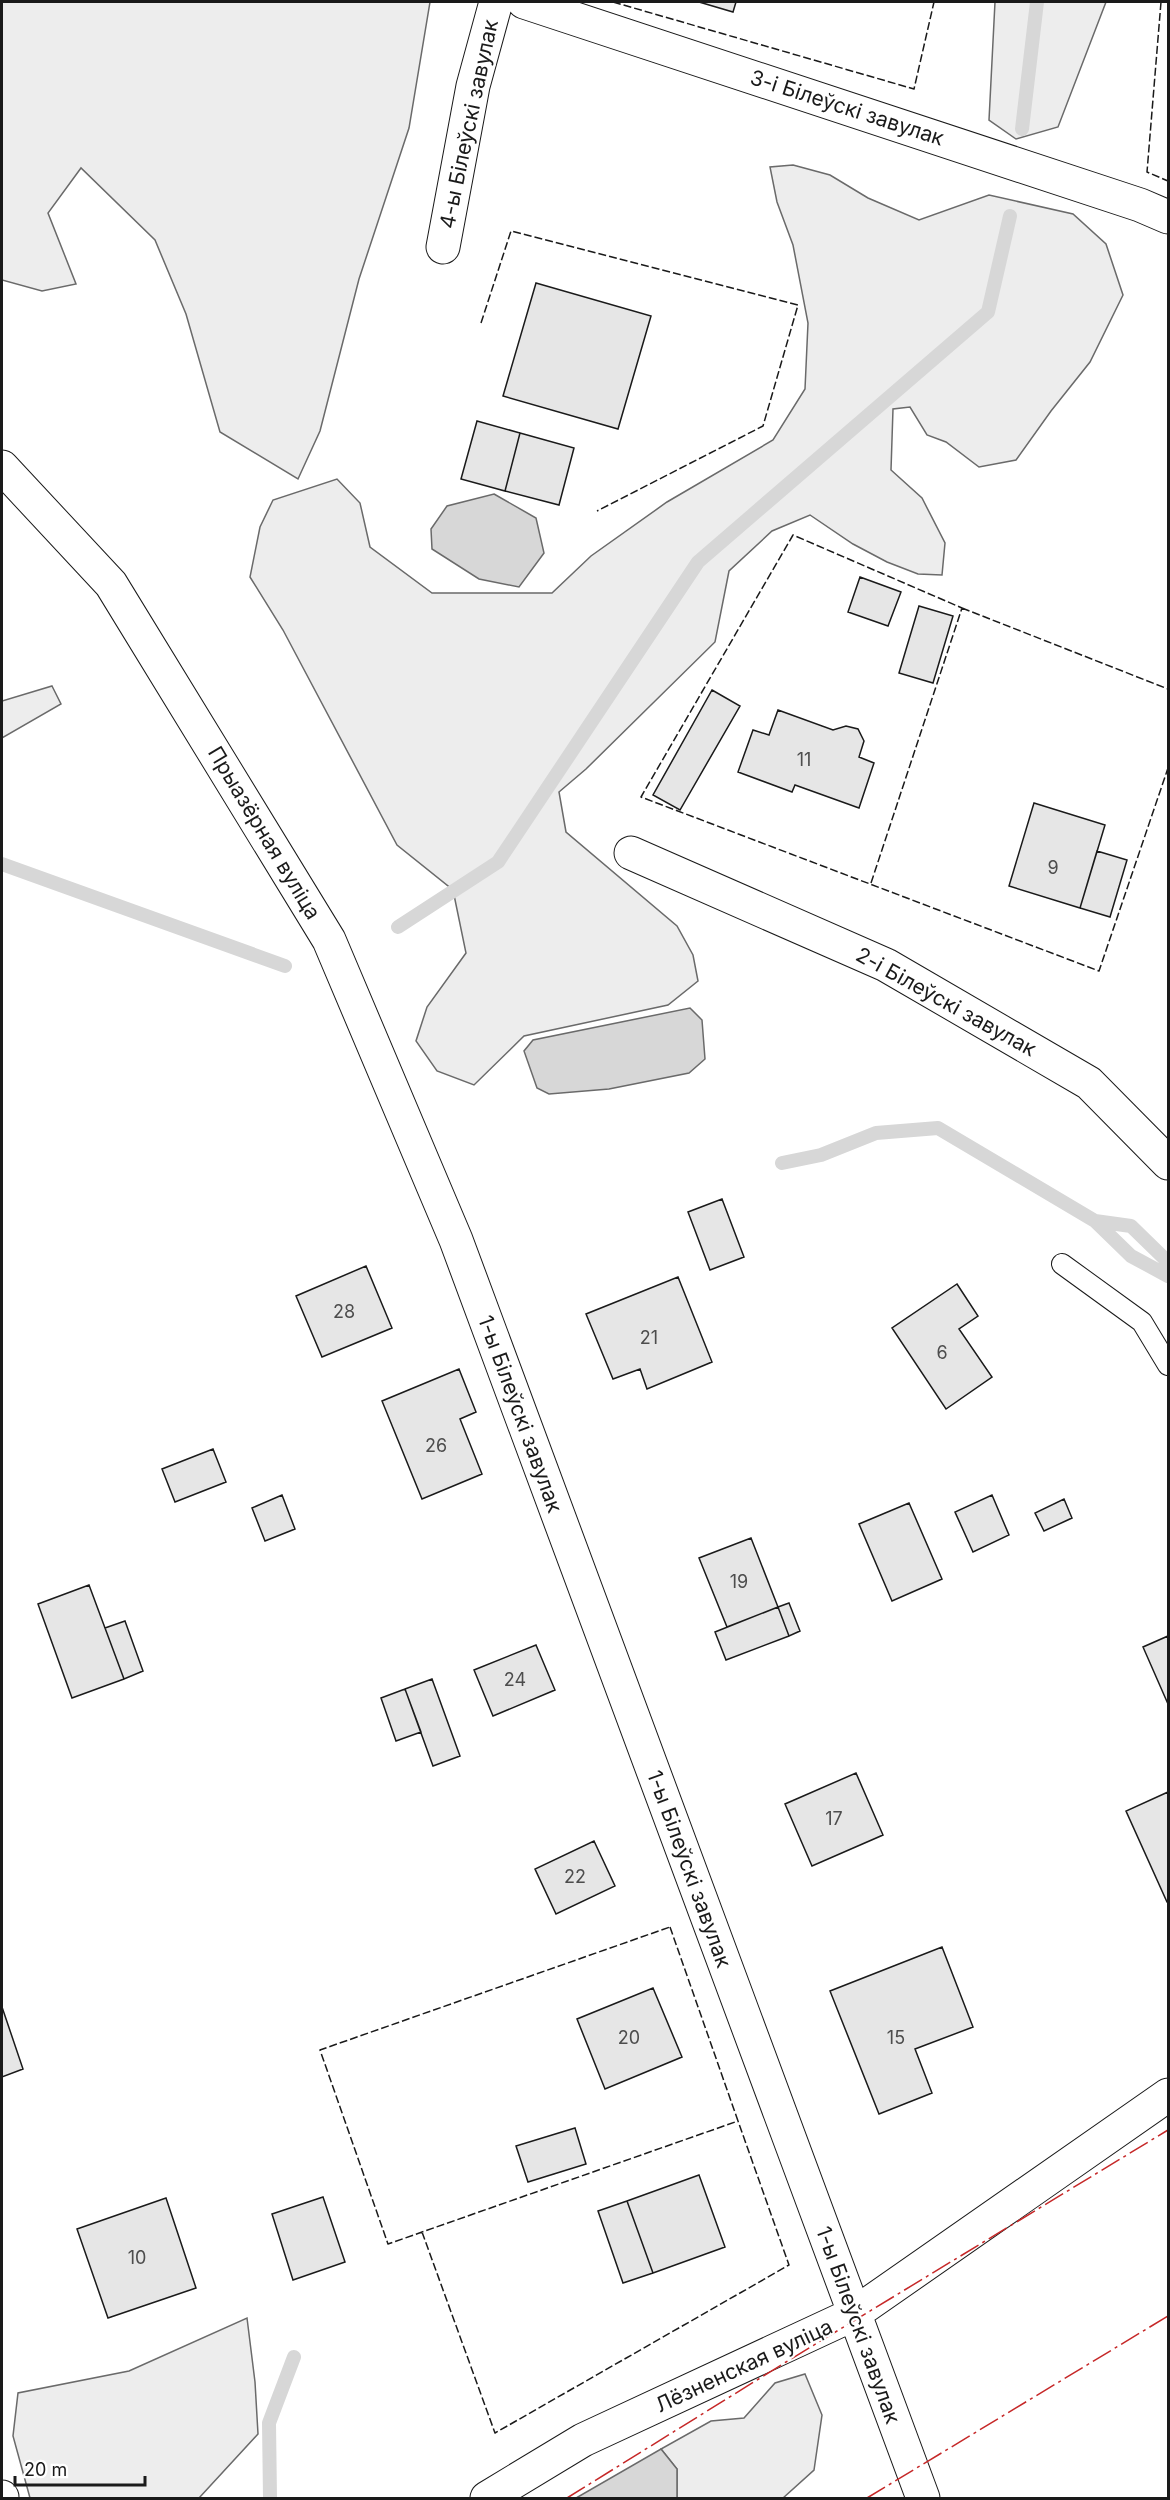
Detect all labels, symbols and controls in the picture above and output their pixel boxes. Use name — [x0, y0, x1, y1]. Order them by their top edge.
street label: 4-ы Білеўскі завулак — [434, 16, 503, 231]
street label: 3-і Білеўскі завулак — [747, 64, 948, 151]
street label: Прыазёрная вуліца — [203, 742, 326, 924]
house number: 11 — [797, 749, 811, 770]
house number: 9 — [1047, 857, 1059, 878]
street label: 2-і Білеўскі завулак — [852, 942, 1041, 1062]
house number: 28 — [333, 1301, 355, 1322]
street label: 1-ы Білеўскі завулак — [473, 1312, 568, 1516]
house number: 21 — [640, 1327, 658, 1348]
house number: 6 — [936, 1342, 948, 1363]
house number: 26 — [425, 1435, 447, 1456]
house number: 19 — [730, 1571, 748, 1592]
house number: 24 — [504, 1669, 526, 1690]
street label: 1-ы Білеўскі завулак — [642, 1767, 737, 1971]
house number: 17 — [825, 1808, 843, 1829]
house number: 22 — [564, 1866, 586, 1887]
house number: 20 — [618, 2027, 640, 2048]
house number: 15 — [887, 2027, 905, 2048]
street label: 1-ы Білеўскі завулак — [811, 2223, 906, 2427]
house number: 10 — [128, 2247, 146, 2268]
street label: Лёзненская вуліца — [651, 2314, 836, 2418]
scale bar — [15, 2449, 146, 2487]
text: 20 m — [24, 2459, 67, 2480]

